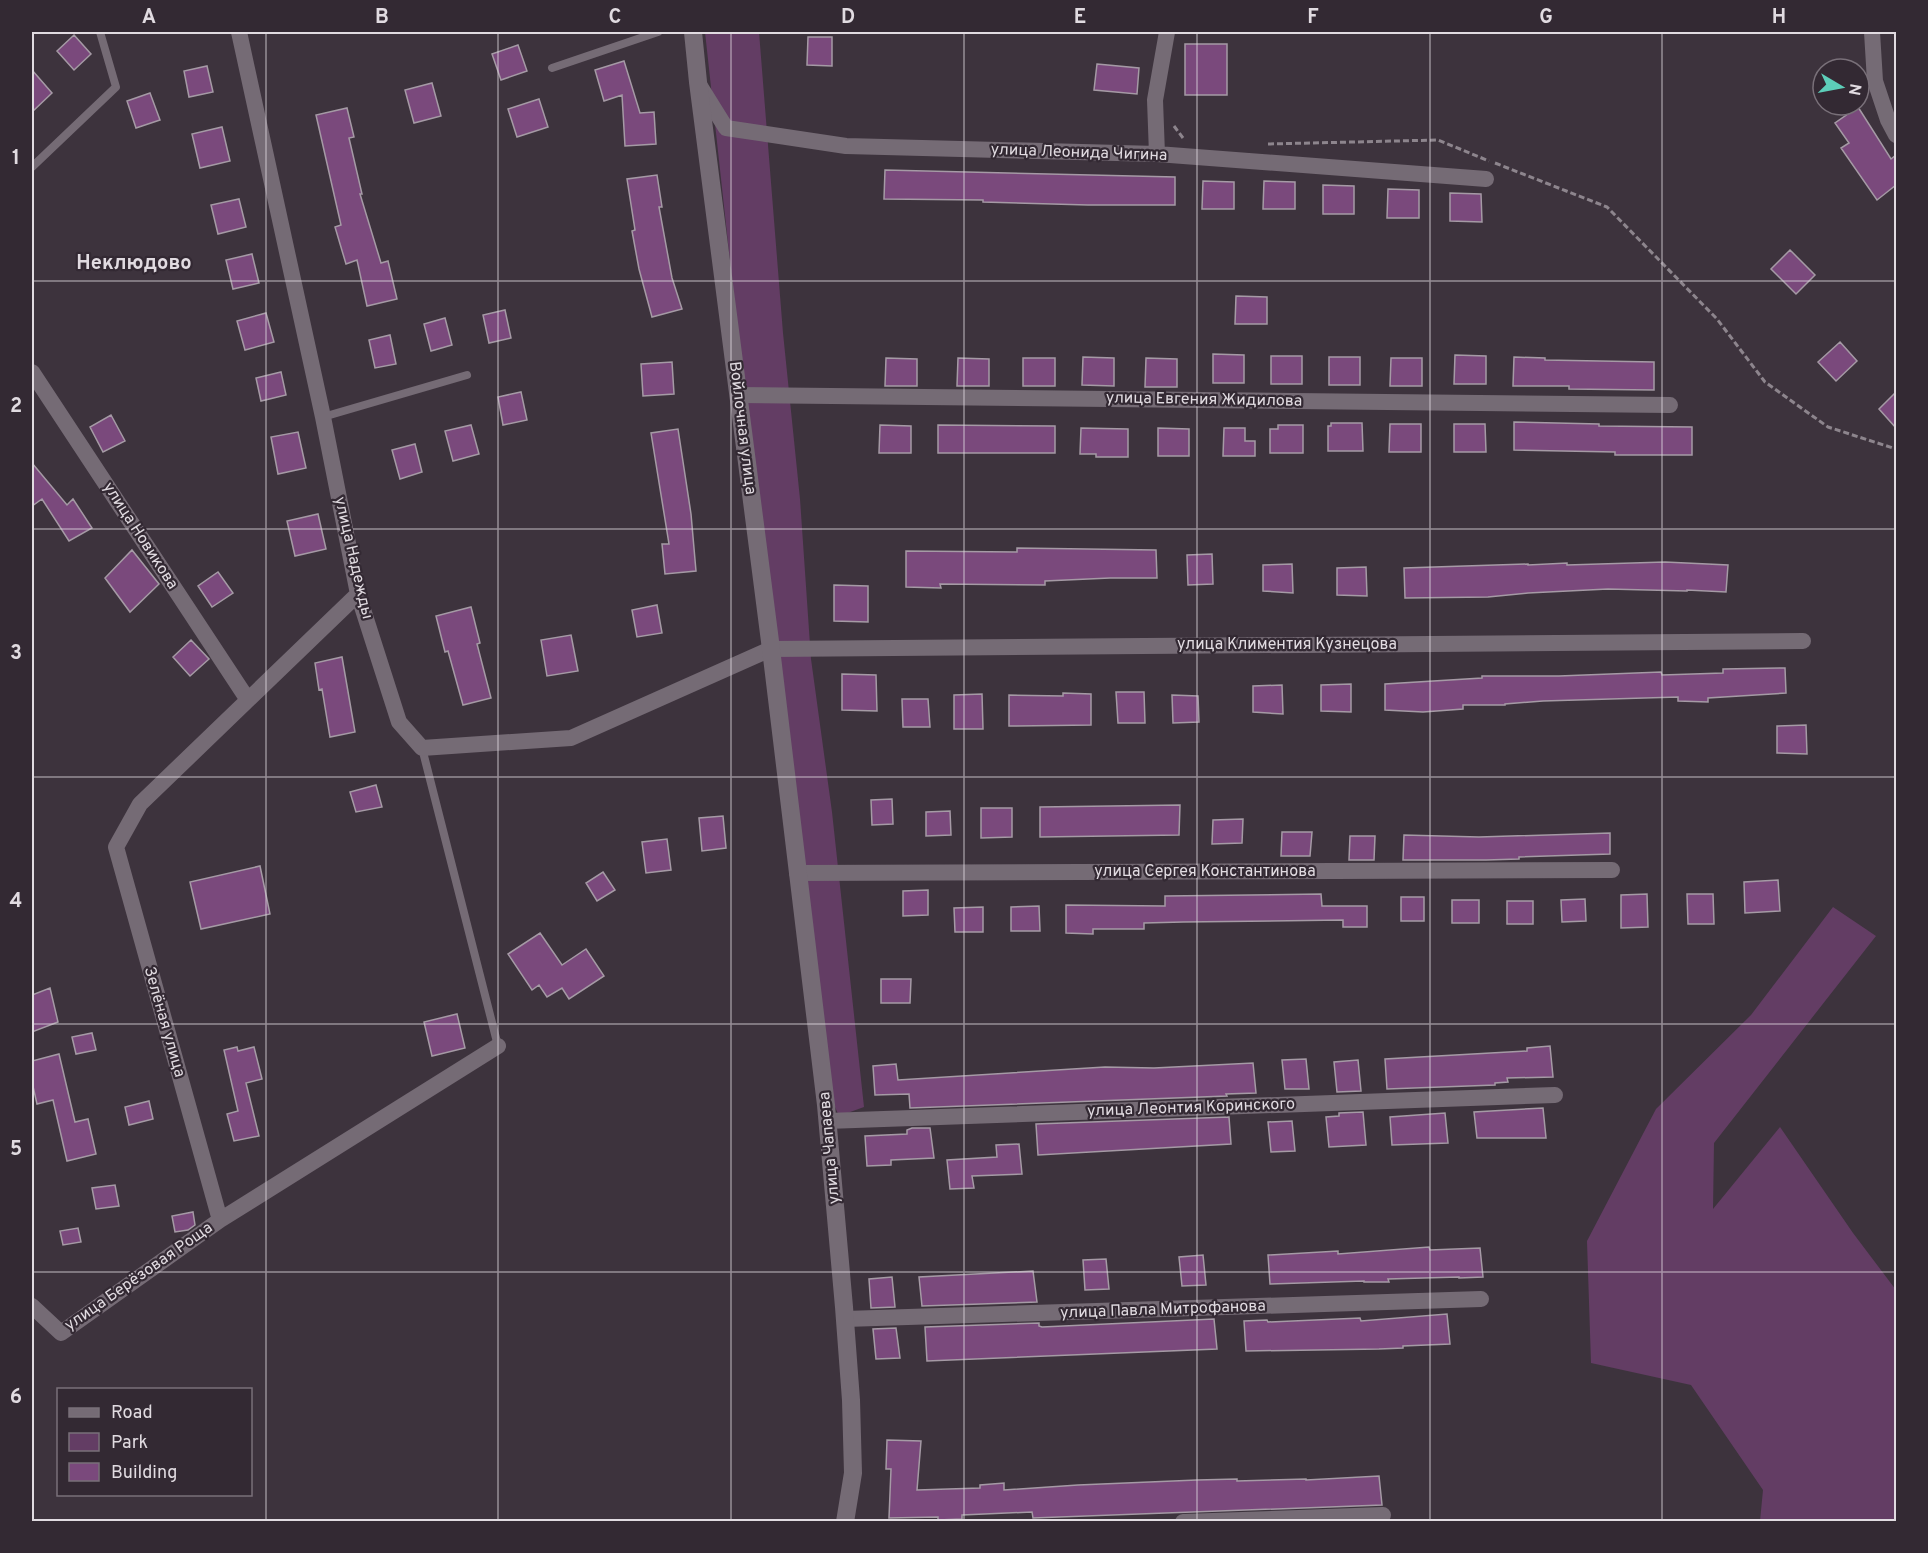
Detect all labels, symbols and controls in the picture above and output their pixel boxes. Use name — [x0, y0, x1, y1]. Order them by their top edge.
text: A — [142, 5, 156, 31]
text: B — [375, 5, 389, 31]
text: C — [609, 5, 621, 31]
text: D — [841, 5, 855, 31]
text: E — [1074, 5, 1086, 31]
text: F — [1307, 5, 1319, 31]
text: G — [1539, 5, 1553, 31]
text: H — [1772, 5, 1786, 31]
north arrow — [1811, 57, 1871, 117]
text: N — [1843, 82, 1865, 97]
street label: улица Леонида Чигина — [990, 140, 1168, 166]
text: 1 — [12, 146, 20, 172]
district label: Неклюдово — [76, 251, 192, 277]
street label: Войлочная улица — [724, 360, 760, 496]
street label: улица Евгения Жидилова — [1106, 388, 1302, 412]
text: 2 — [10, 394, 22, 420]
street label: улица Новикова — [98, 479, 182, 593]
street label: улица Надежды — [329, 495, 377, 621]
street label: улица Климентия Кузнецова — [1177, 635, 1397, 655]
text: 3 — [10, 641, 22, 667]
street label: улица Сергея Константинова — [1094, 862, 1316, 882]
text: 4 — [10, 889, 22, 915]
street label: Зелёная улица — [139, 964, 189, 1080]
street label: улица Чапаева — [815, 1091, 845, 1205]
street label: улица Леонтия Коринского — [1087, 1094, 1295, 1122]
text: 5 — [10, 1137, 22, 1163]
street label: улица Берёзовая Роща — [61, 1218, 217, 1336]
street label: улица Павла Митрофанова — [1060, 1296, 1266, 1324]
text: 6 — [10, 1385, 22, 1411]
legend — [57, 1388, 252, 1496]
text: Road — [111, 1402, 153, 1425]
text: Park — [111, 1432, 148, 1455]
text: Building — [111, 1462, 177, 1485]

